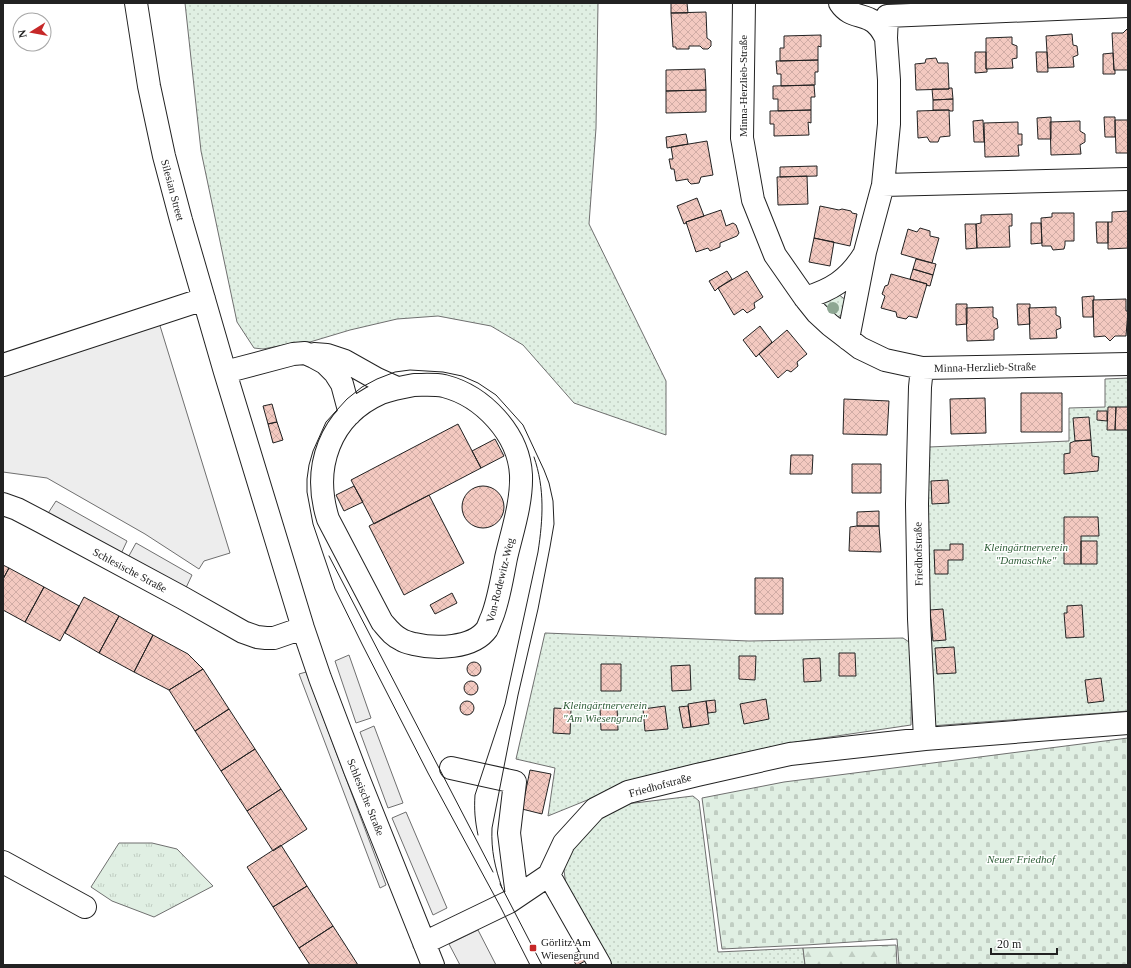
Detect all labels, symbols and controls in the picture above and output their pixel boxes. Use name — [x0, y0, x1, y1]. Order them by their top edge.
north arrow — [12, 12, 52, 52]
text: N — [16, 29, 29, 39]
street label: Minna-Herzlieb-Straße — [737, 35, 749, 137]
street label: Silesian Street — [159, 158, 187, 222]
street label: Minna-Herzlieb-Straße — [934, 360, 1036, 374]
street label: Friedhofstraße — [911, 522, 925, 586]
street label: Von-Rodewitz-Weg — [484, 536, 516, 624]
park label: Kleingärtnerverein "Damaschke" — [983, 541, 1068, 566]
street label: Schlesische Straße — [91, 545, 169, 595]
park label: Kleingärtnerverein "Am Wiesengrund" — [562, 699, 647, 724]
street label: Schlesische Straße — [345, 757, 387, 837]
street label: Friedhofstraße — [627, 771, 693, 799]
park label: Neuer Friedhof — [986, 853, 1057, 865]
scale bar — [991, 930, 1057, 956]
place label: Görlitz Am Wiesengrund — [541, 936, 600, 961]
text: 20 m — [997, 937, 1022, 951]
marker: Görlitz Am Wiesengrund — [528, 943, 538, 953]

